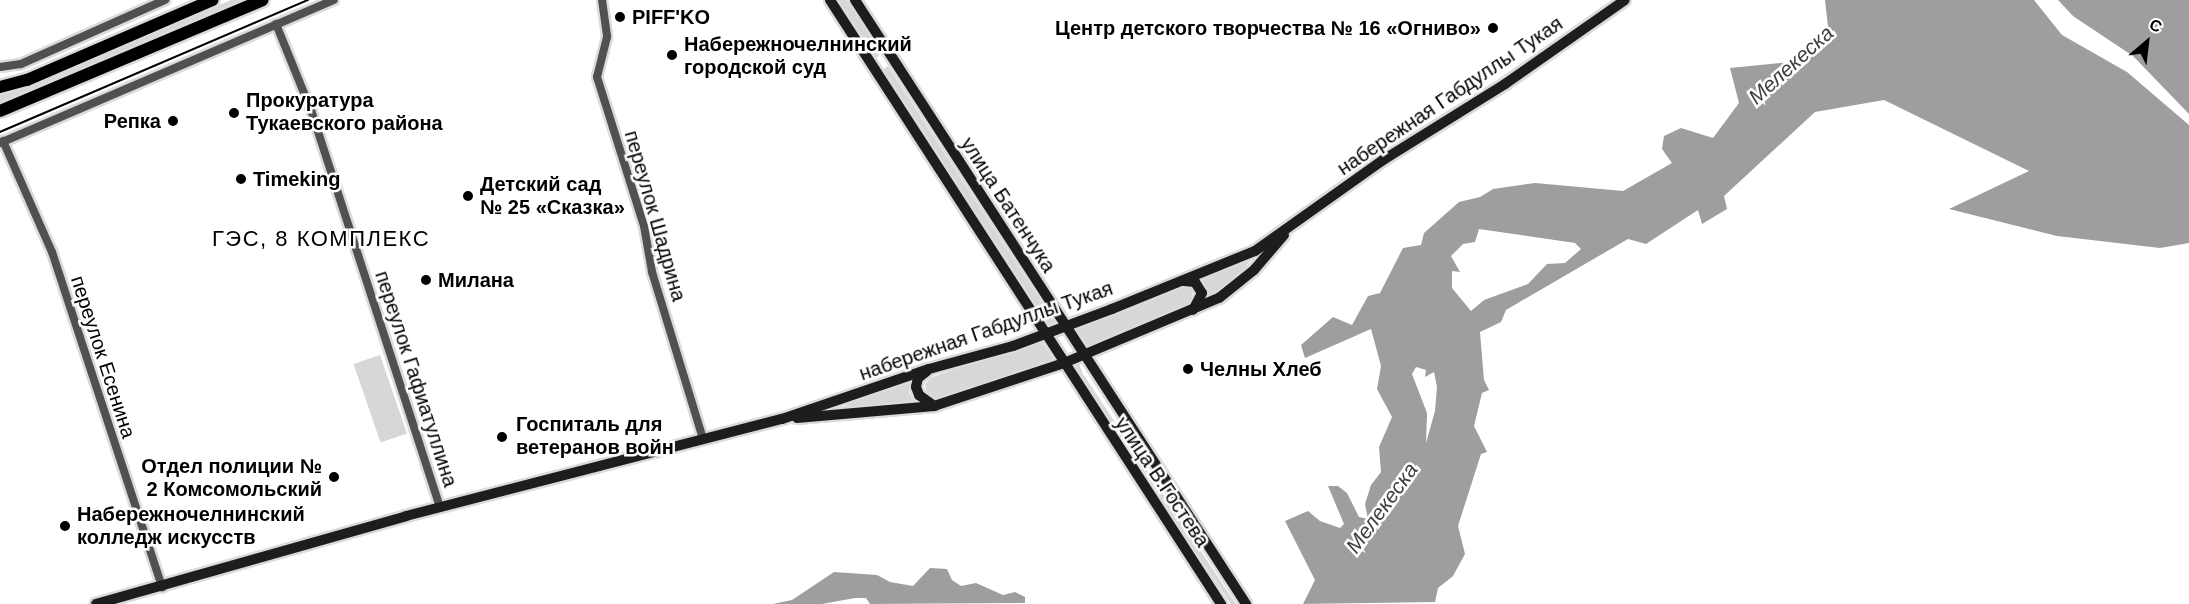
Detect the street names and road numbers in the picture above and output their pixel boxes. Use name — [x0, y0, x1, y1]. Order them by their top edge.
street label: набережная Габдуллы Тукая — [1333, 12, 1567, 180]
street label: переулок Шадрина — [619, 128, 691, 304]
street label: улица Батенчука — [955, 133, 1061, 277]
street label: переулок Гафиатуллина — [370, 268, 462, 490]
street label: переулок Есенина — [65, 273, 141, 441]
street label: набережная Габдуллы Тукая — [856, 276, 1116, 386]
street label: улица В.Гостева — [1110, 412, 1214, 552]

